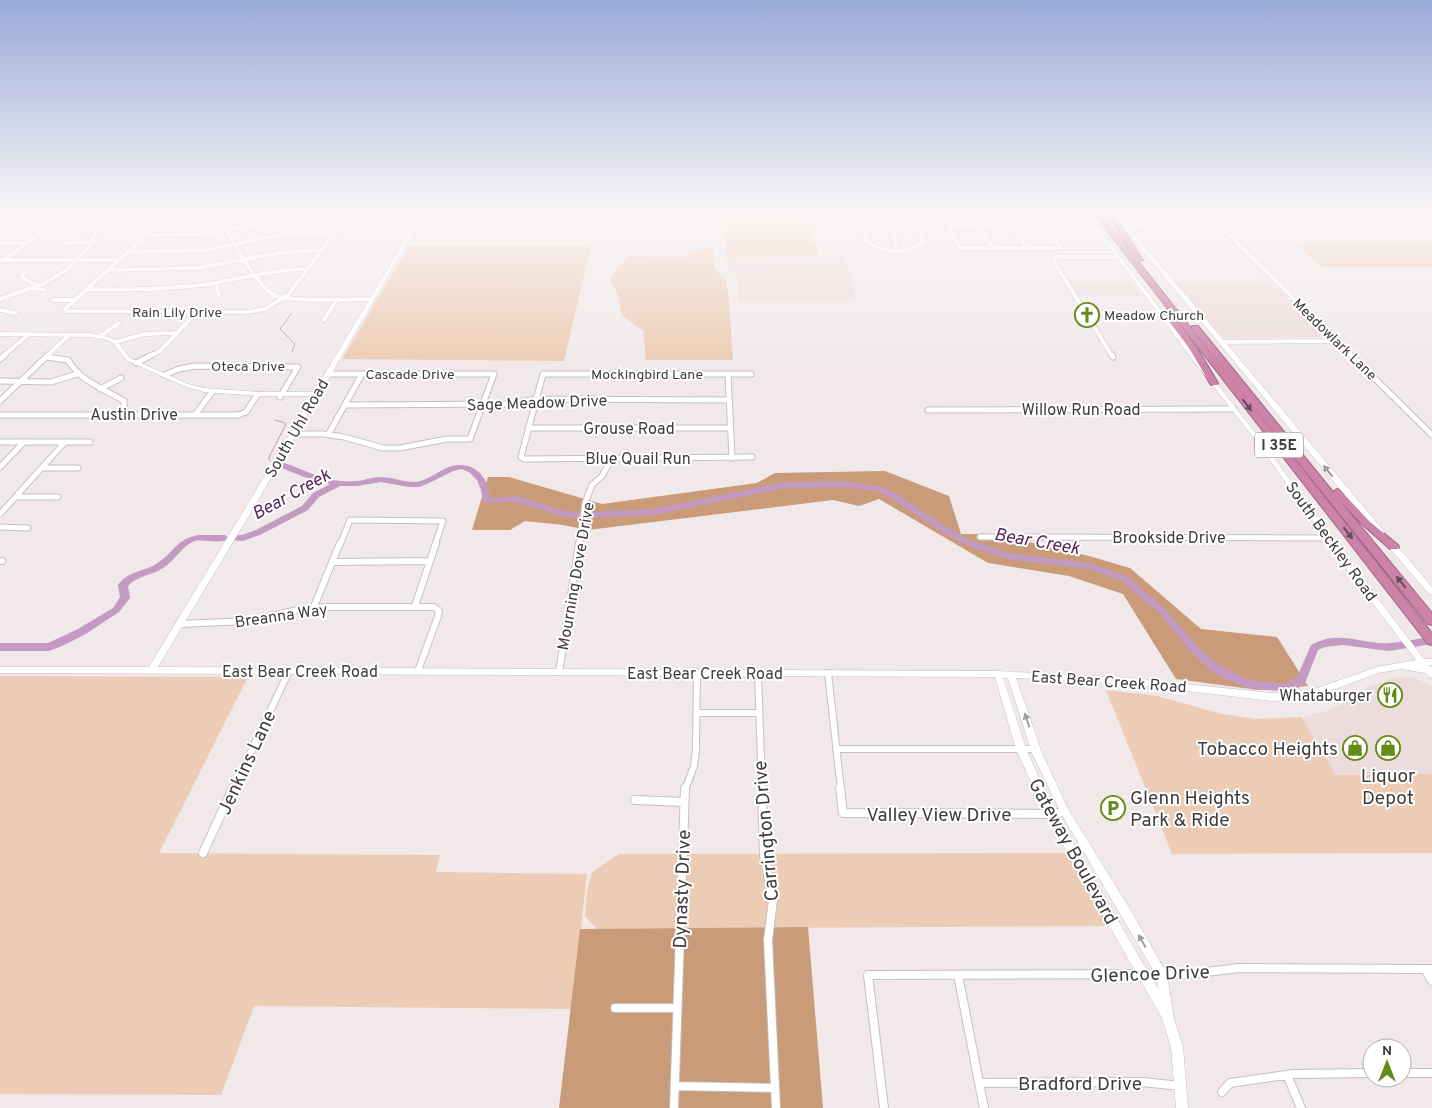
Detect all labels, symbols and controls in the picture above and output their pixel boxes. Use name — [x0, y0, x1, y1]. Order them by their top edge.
street label: Meadowlark Lane — [1288, 296, 1379, 384]
church icon: Meadow Church — [1074, 302, 1100, 328]
street label: Rain Lily Drive — [132, 305, 222, 322]
place label: Meadow Church — [1104, 308, 1204, 325]
street label: Oteca Drive — [211, 359, 285, 376]
street label: Cascade Drive — [365, 367, 455, 384]
street label: Mockingbird Lane — [591, 367, 703, 384]
street label: South Uhl Road — [261, 376, 334, 482]
street label: Sage Meadow Drive — [467, 392, 608, 416]
one-way arrow — [1241, 398, 1252, 411]
street label: Willow Run Road — [1021, 401, 1141, 421]
street label: Austin Drive — [90, 406, 178, 426]
street label: Grouse Road — [583, 420, 675, 440]
road number: I 35E — [1255, 432, 1303, 458]
street label: Blue Quail Run — [585, 450, 691, 470]
water label: Bear Creek — [248, 464, 336, 526]
one-way arrow — [1322, 464, 1333, 477]
street label: South Beckley Road — [1280, 478, 1381, 606]
street label: Mourning Dove Drive — [554, 501, 600, 652]
water label: Bear Creek — [992, 524, 1082, 561]
one-way arrow — [1342, 526, 1353, 539]
street label: Brookside Drive — [1112, 529, 1226, 549]
one-way arrow — [1395, 576, 1406, 589]
street label: Breanna Way — [234, 601, 329, 633]
street label: East Bear Creek Road — [222, 663, 378, 683]
street label: East Bear Creek Road — [627, 665, 783, 685]
street label: East Bear Creek Road — [1030, 668, 1187, 698]
restaurant icon: Whataburger — [1377, 682, 1403, 708]
place label: Whataburger — [1279, 687, 1372, 707]
street label: Jenkins Lane — [213, 707, 282, 819]
one-way arrow — [1022, 712, 1030, 727]
shop icon: Tobacco Heights — [1342, 735, 1368, 761]
shop icon: Liquor Depot — [1375, 735, 1401, 761]
place label: Tobacco Heights — [1197, 738, 1338, 762]
street label: Carrington Drive — [749, 759, 785, 902]
place label: Liquor Depot — [1361, 765, 1416, 811]
street label: Gateway Boulevard — [1022, 775, 1122, 929]
place label: Glenn Heights Park & Ride — [1130, 787, 1250, 833]
parking icon: Glenn Heights Park & Ride — [1100, 795, 1126, 821]
street label: Valley View Drive — [867, 804, 1011, 828]
street label: Dynasty Drive — [669, 829, 697, 949]
one-way arrow — [1138, 933, 1146, 948]
street label: Glencoe Drive — [1090, 961, 1210, 989]
north arrow — [1362, 1038, 1412, 1088]
text: N — [1382, 1043, 1392, 1060]
street label: Bradford Drive — [1018, 1073, 1142, 1097]

